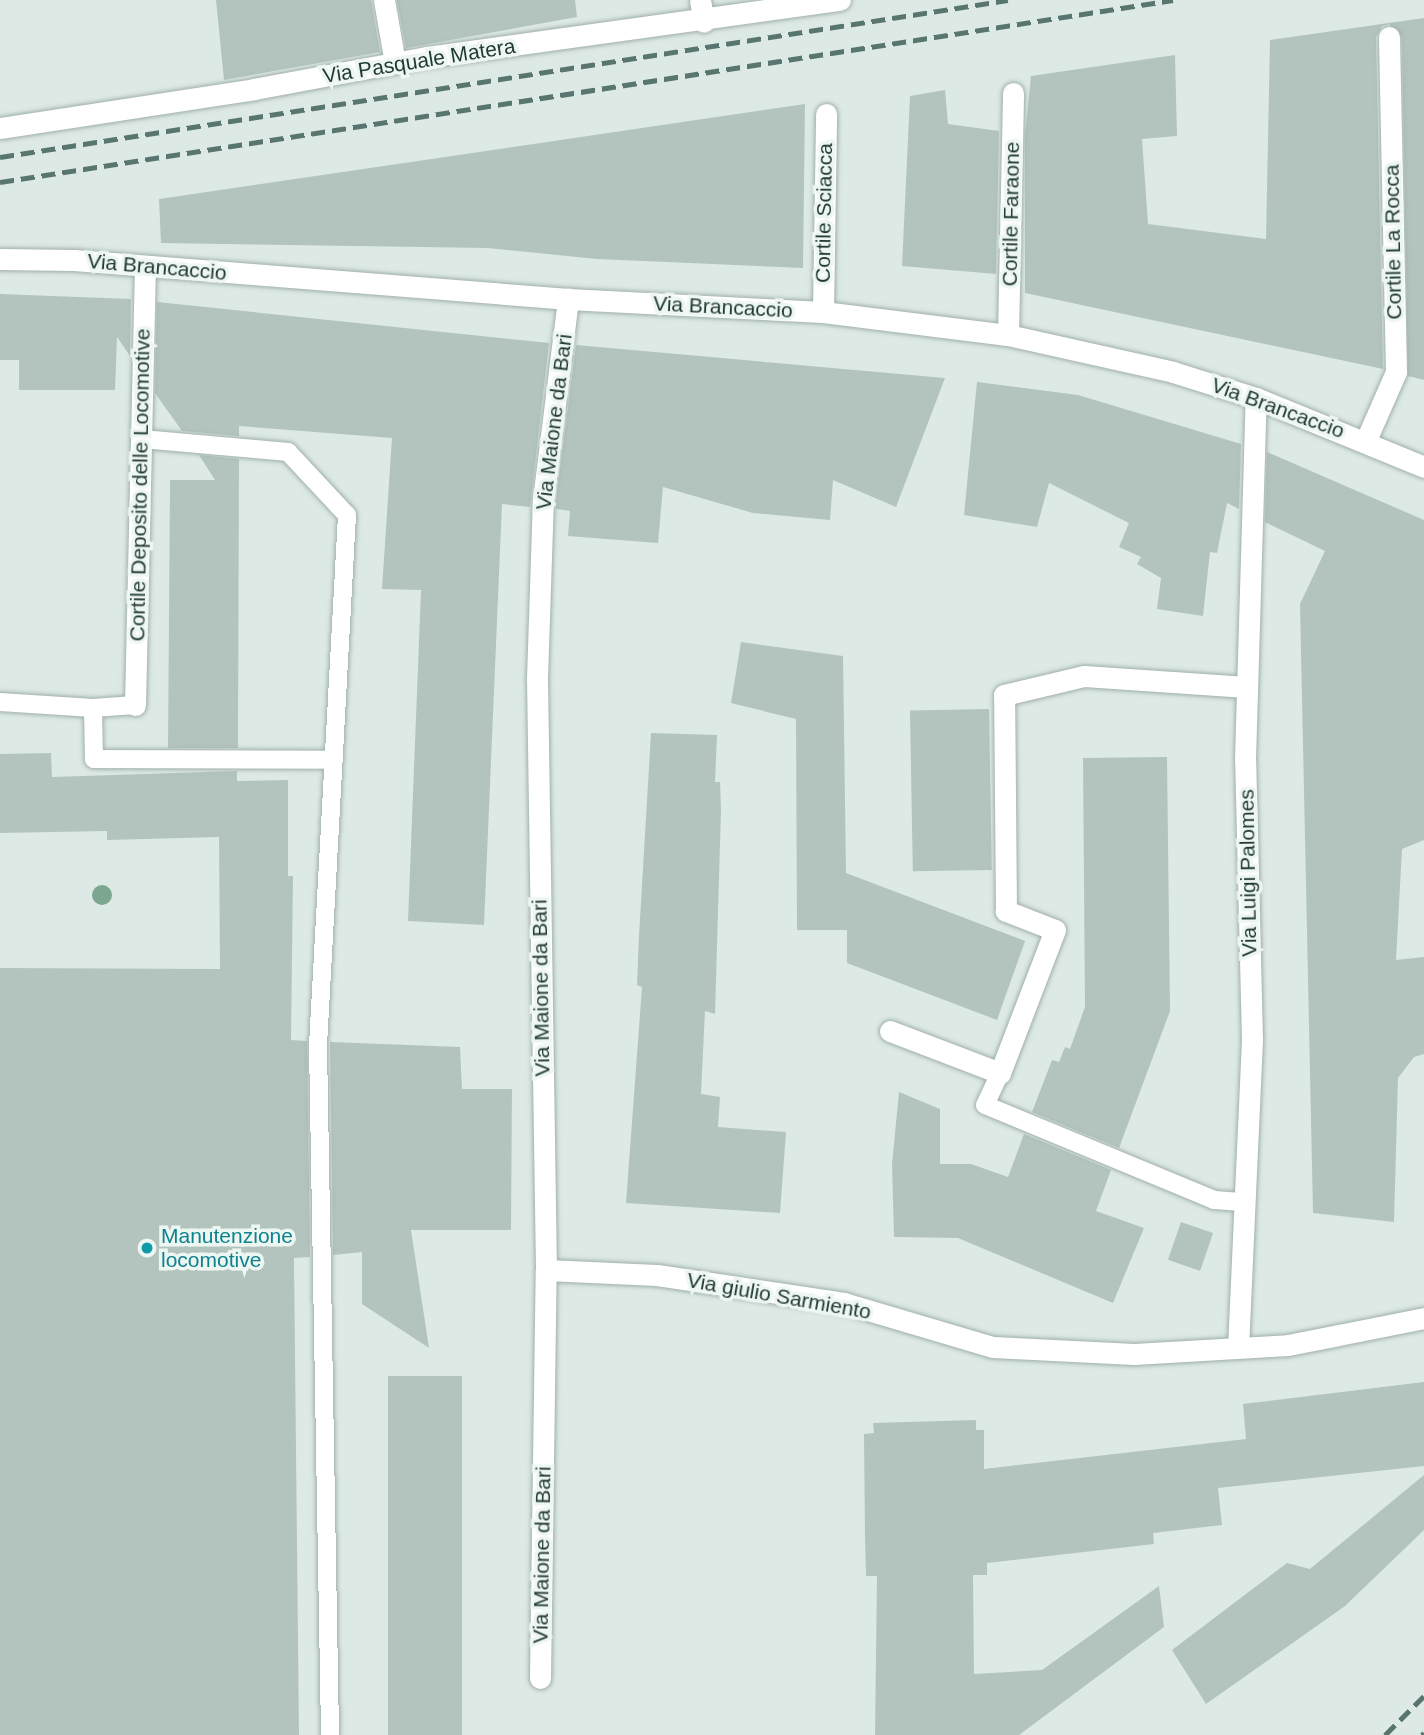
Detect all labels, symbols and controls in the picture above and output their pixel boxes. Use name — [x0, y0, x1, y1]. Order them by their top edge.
street label: Via Pasquale Matera — [321, 33, 517, 89]
street label: Cortile Faraone — [997, 141, 1025, 287]
street label: Cortile Sciacca — [810, 143, 838, 283]
street label: Cortile La Rocca — [1379, 164, 1407, 320]
street label: Via Brancaccio — [86, 248, 228, 286]
street label: Via Brancaccio — [653, 291, 793, 323]
street label: Cortile Deposito delle Locomotive — [125, 328, 155, 642]
street label: Via Maione da Bari — [531, 333, 577, 511]
street label: Via Brancaccio — [1208, 372, 1348, 444]
street label: Via Luigi Palomes — [1234, 789, 1262, 957]
street label: Via Maione da Bari — [527, 899, 555, 1077]
place label: Manutenzione locomotive — [161, 1223, 293, 1273]
marker: Manutenzione locomotive — [139, 1240, 155, 1256]
street label: Via giulio Sarmiento — [685, 1267, 873, 1325]
street label: Via Maione da Bari — [528, 1466, 556, 1644]

